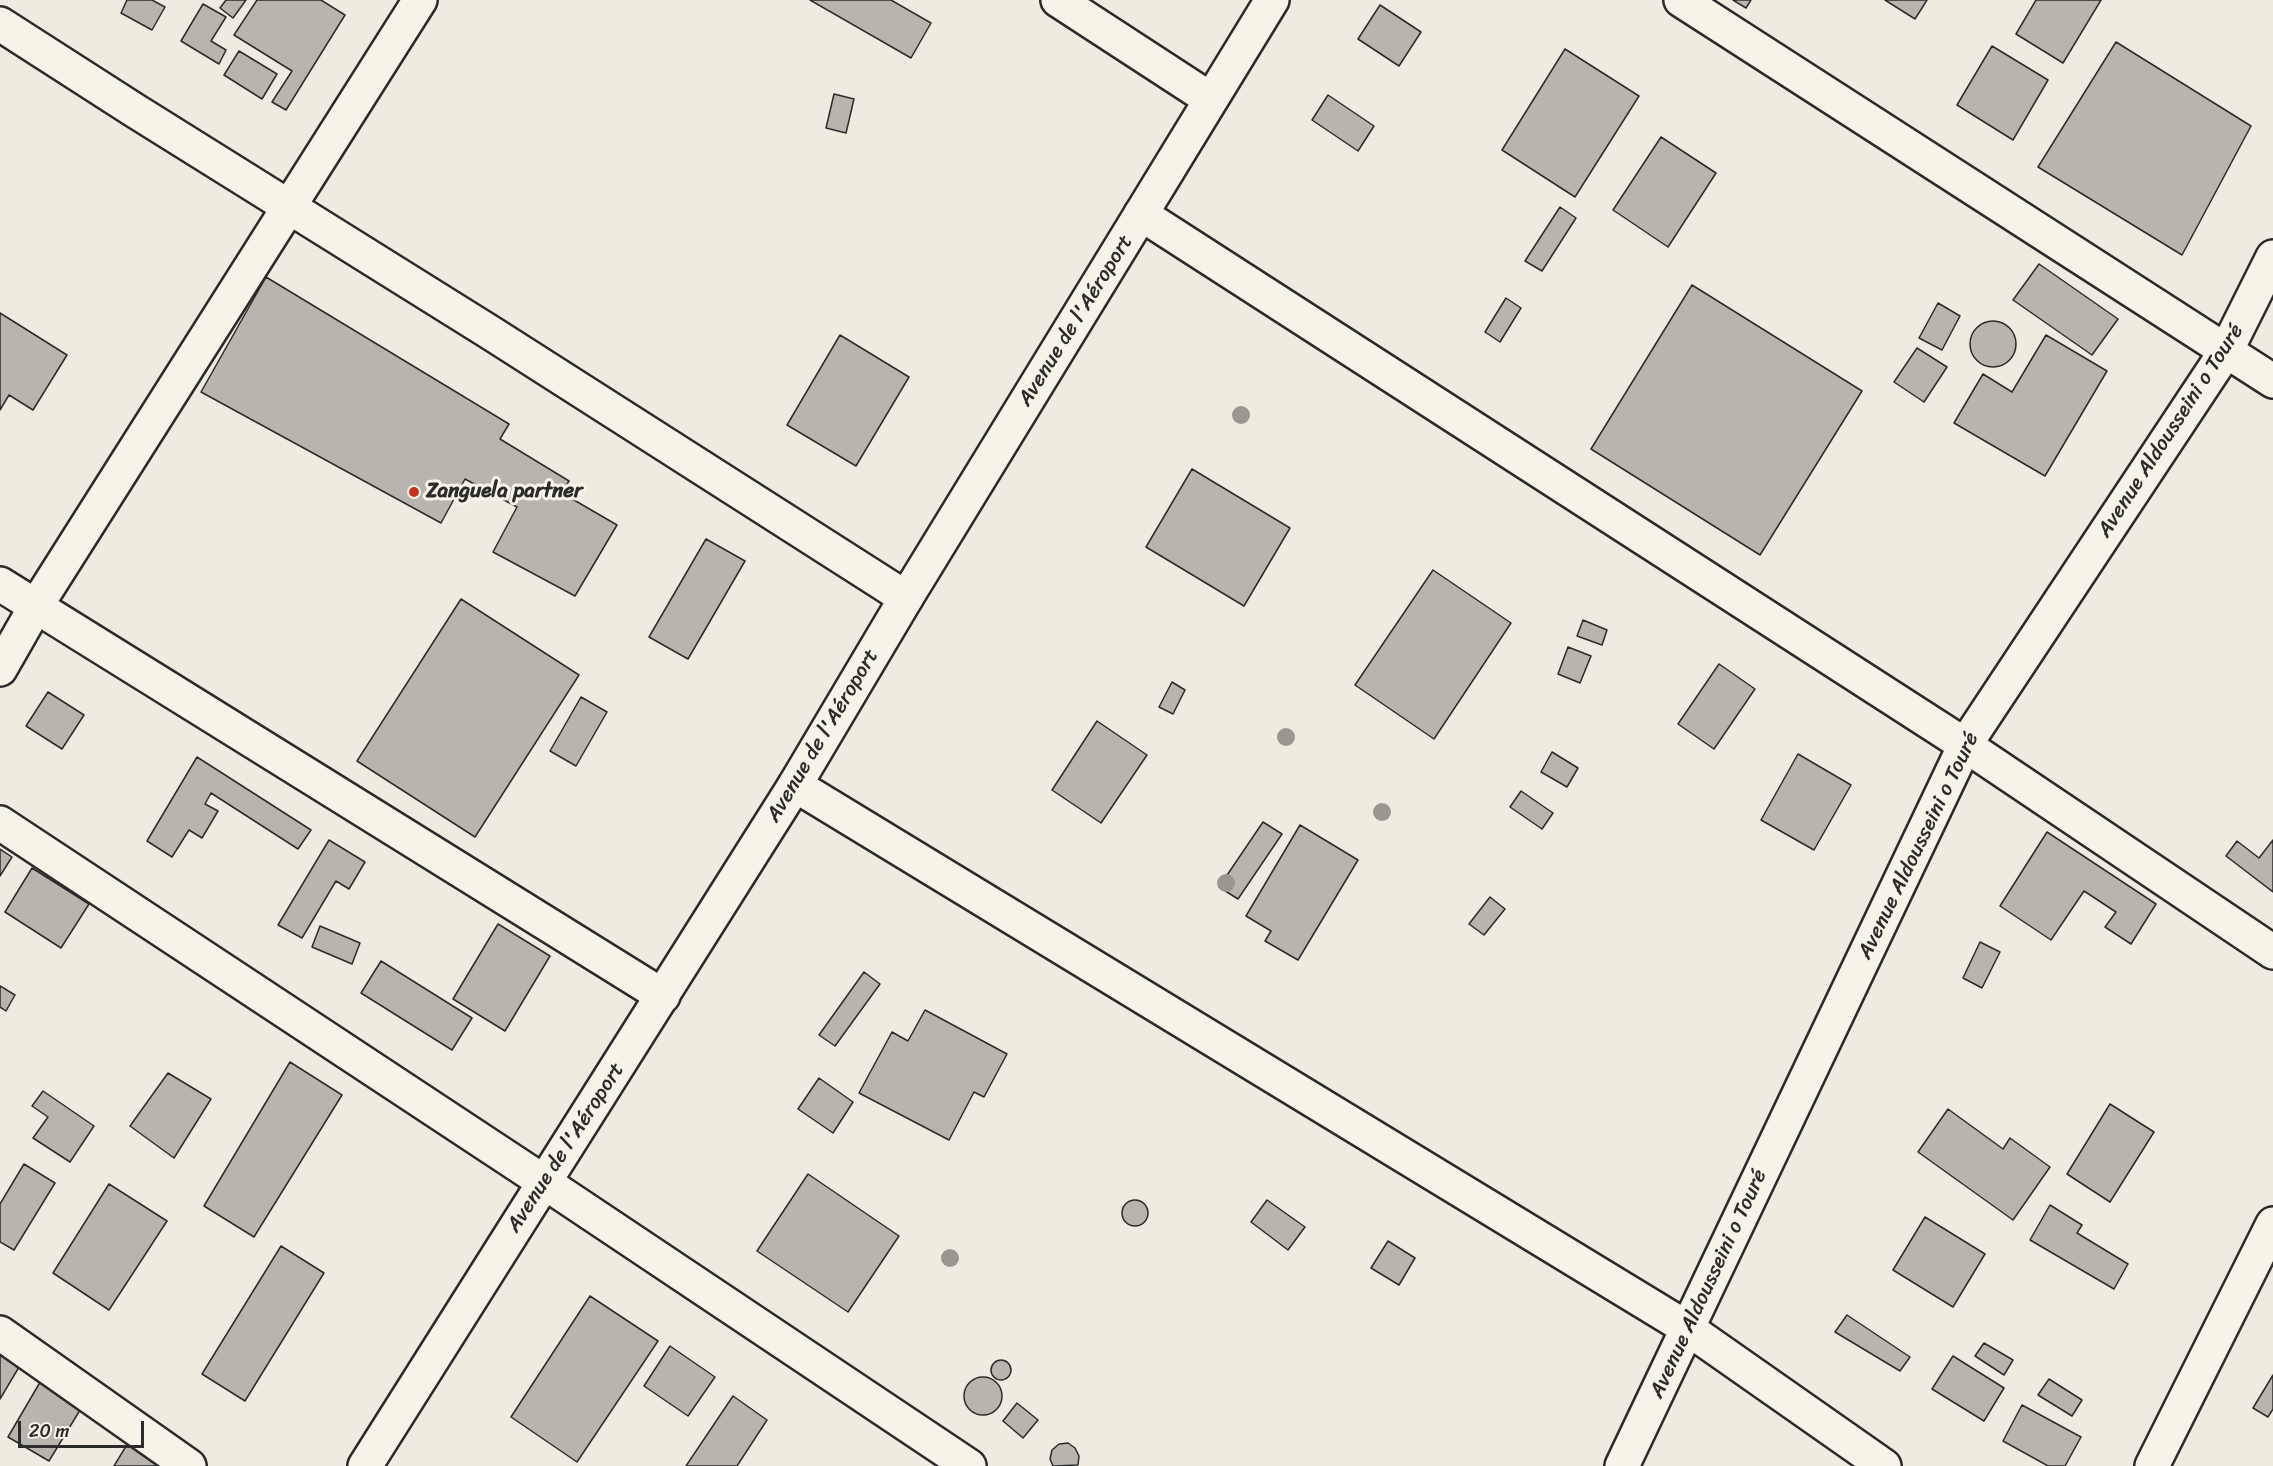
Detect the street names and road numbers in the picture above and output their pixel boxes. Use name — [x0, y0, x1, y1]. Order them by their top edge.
street label: Avenue de l'Aéroport — [1013, 231, 1139, 411]
street label: Avenue Aldousseini o Touré — [2093, 320, 2249, 542]
street label: Avenue de l'Aéroport — [761, 645, 885, 827]
street label: Avenue Aldousseini o Touré — [1853, 728, 1985, 964]
street label: Avenue de l'Aéroport — [502, 1059, 630, 1237]
street label: Avenue Aldousseini o Touré — [1645, 1166, 1773, 1402]

